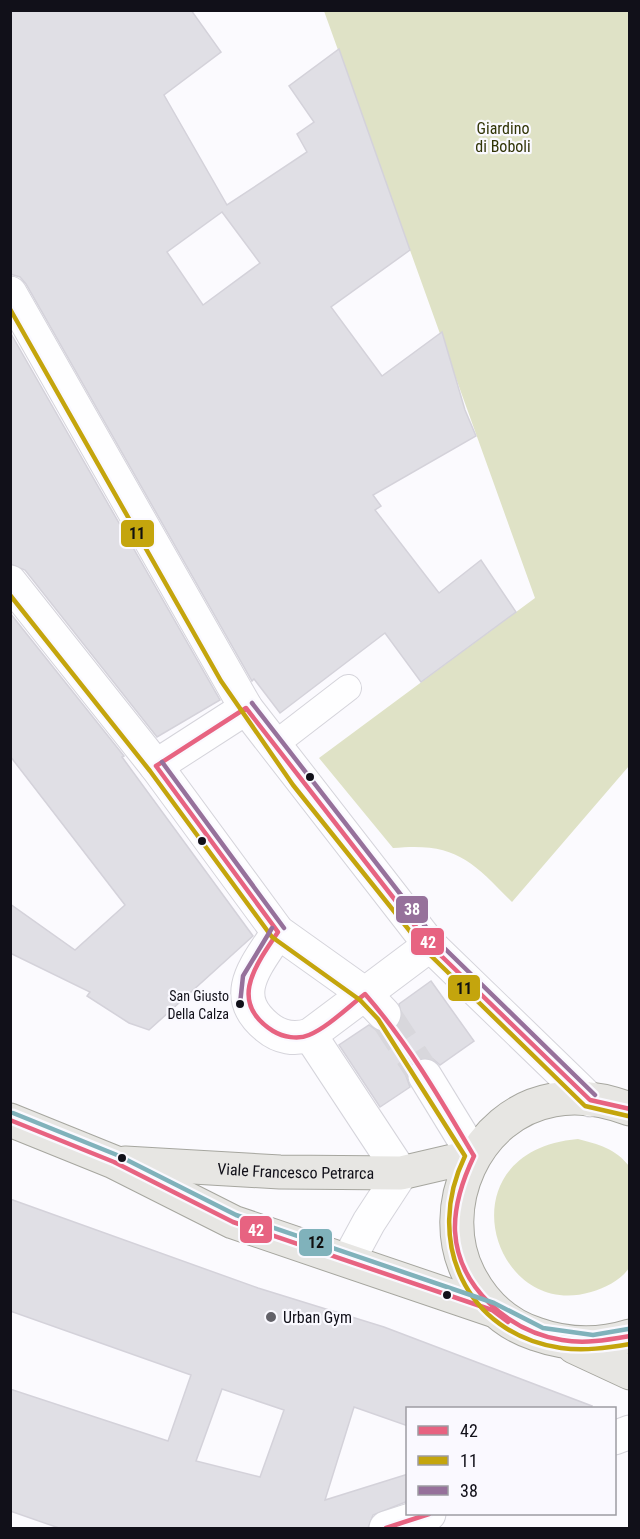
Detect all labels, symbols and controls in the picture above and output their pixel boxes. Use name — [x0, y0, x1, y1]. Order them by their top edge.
park label: Giardino di Boboli — [475, 119, 531, 156]
line badge: 11 — [120, 519, 155, 548]
text: 11 — [129, 524, 145, 543]
unlabelled marker — [304, 771, 316, 783]
unlabelled marker — [196, 835, 208, 847]
line badge: 38 — [395, 895, 429, 924]
text: 38 — [404, 900, 420, 919]
line badge: 42 — [410, 927, 445, 956]
text: 42 — [420, 933, 436, 952]
line badge: 11 — [447, 974, 481, 1002]
text: 11 — [456, 979, 472, 998]
place label: San Giusto Della Calza — [167, 988, 229, 1022]
marker: San Giusto Della Calza — [234, 998, 246, 1010]
unlabelled marker — [116, 1152, 128, 1164]
street label: Viale Francesco Petrarca — [217, 1159, 374, 1182]
line badge: 42 — [239, 1215, 273, 1244]
text: 42 — [248, 1221, 264, 1240]
line badge: 12 — [298, 1228, 333, 1257]
text: 12 — [308, 1233, 324, 1252]
unlabelled marker — [441, 1289, 453, 1301]
place label: Urban Gym — [283, 1308, 352, 1327]
marker: Urban Gym — [264, 1310, 278, 1324]
legend — [406, 1407, 616, 1515]
text: 42 — [460, 1420, 478, 1441]
text: 11 — [460, 1450, 478, 1471]
text: 38 — [460, 1480, 478, 1501]

